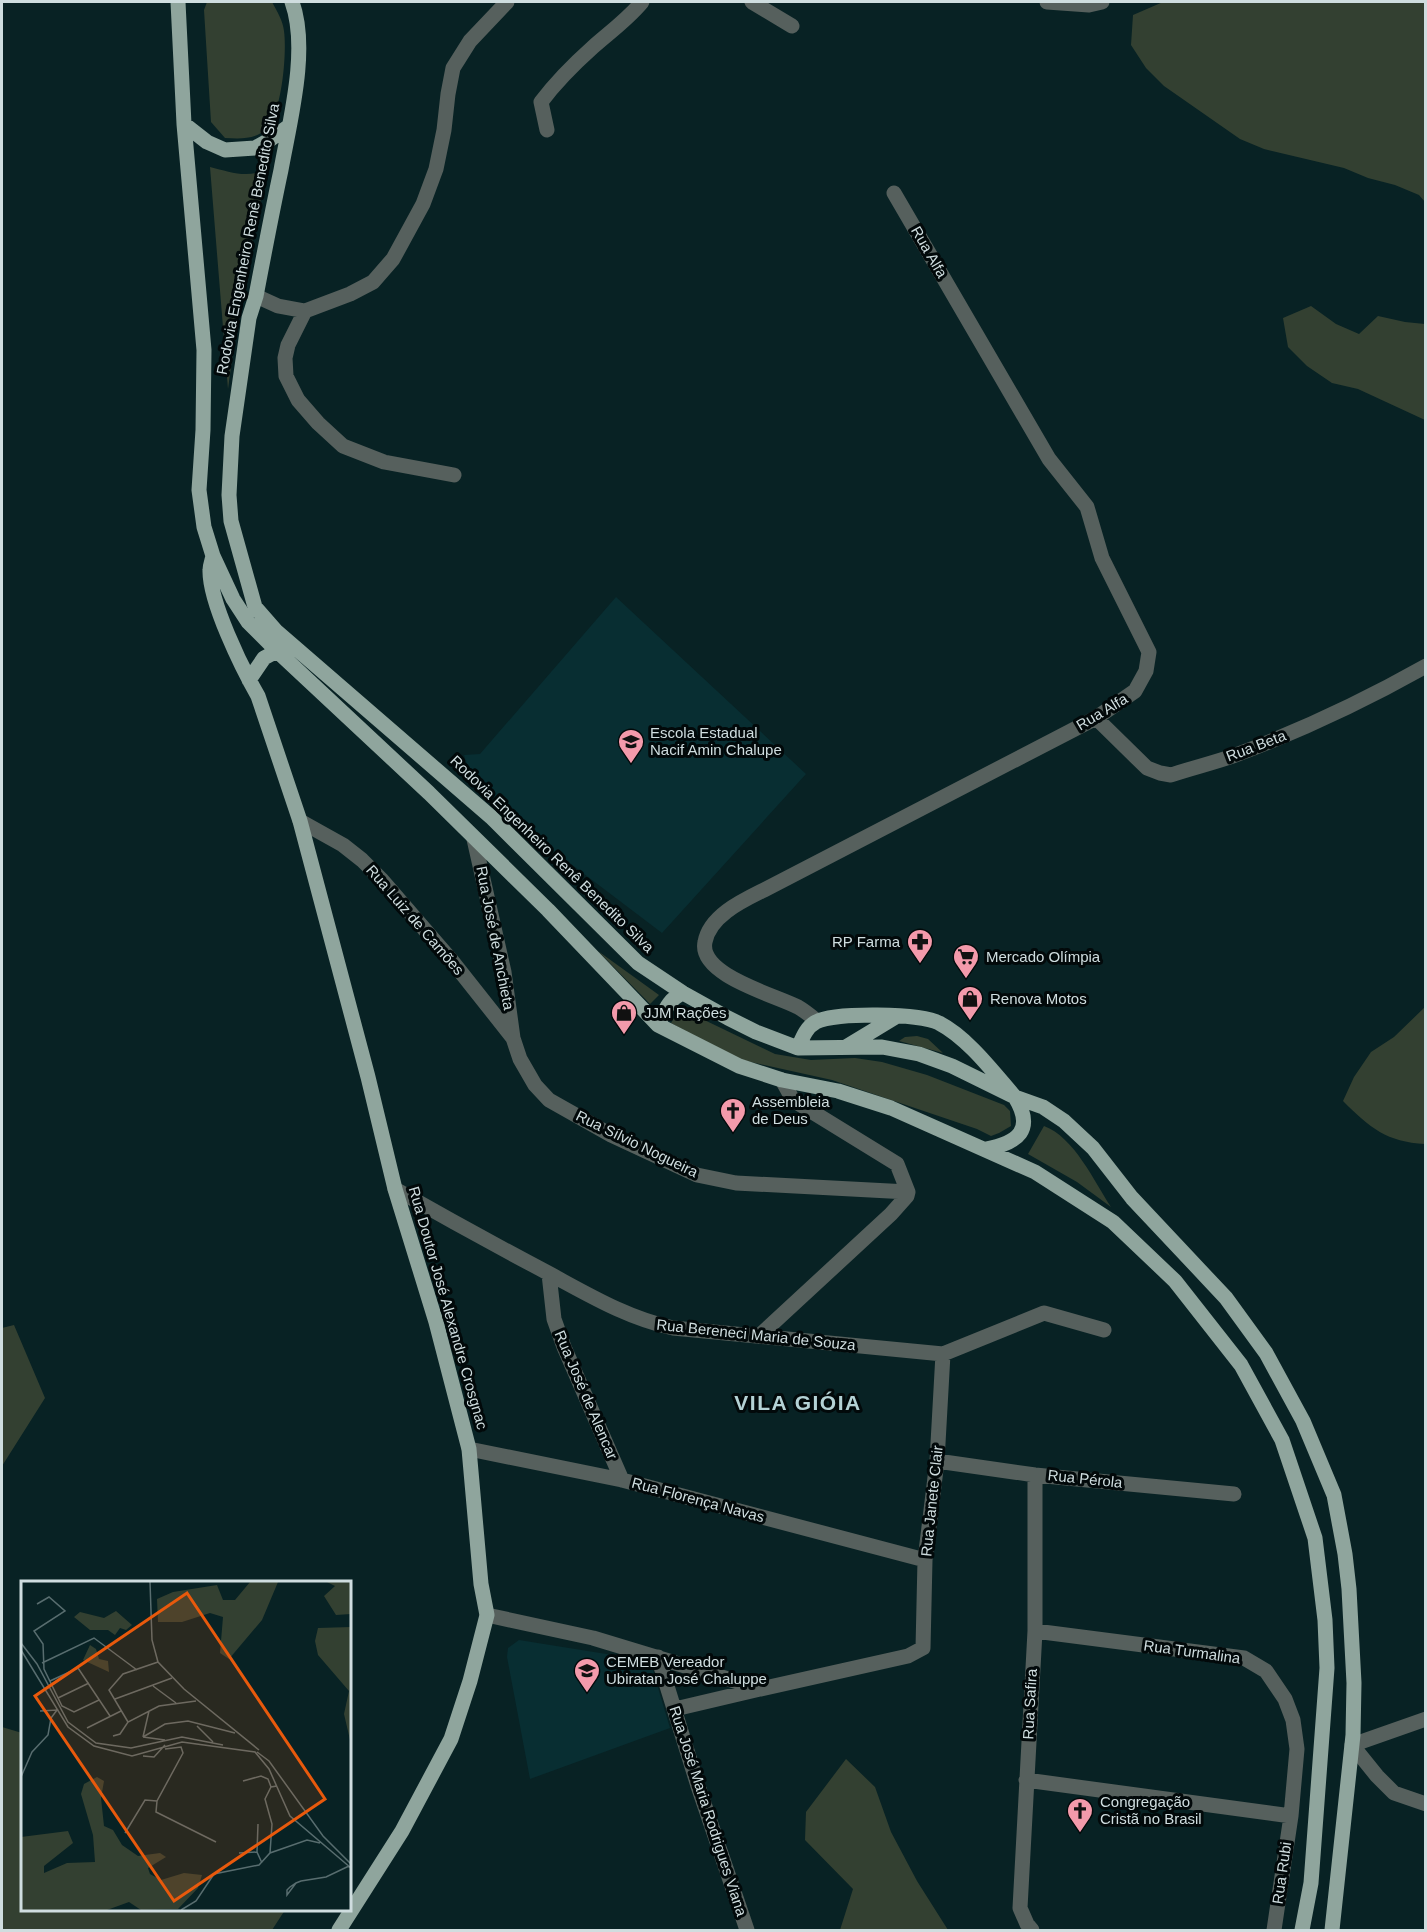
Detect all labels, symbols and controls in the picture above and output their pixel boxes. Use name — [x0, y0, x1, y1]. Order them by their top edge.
street label: Rodovia Engenheiro Renê Benedito Silva — [213, 101, 282, 376]
street label: Rua Alfa — [908, 223, 951, 281]
street label: Rua Alfa — [1073, 689, 1131, 733]
place label: Escola Estadual Nacif Amin Chalupe — [650, 724, 782, 758]
street label: Rua Beta — [1224, 726, 1289, 765]
school or university icon: Escola Estadual Nacif Amin Chalupe — [616, 727, 646, 765]
street label: Rodovia Engenheiro Renê Benedito Silva — [447, 752, 658, 956]
street label: Rua Luiz de Camões — [363, 861, 468, 978]
street label: Rua José de Anchieta — [473, 865, 518, 1012]
pharmacy icon: RP Farma — [905, 927, 935, 965]
place label: RP Farma — [832, 933, 901, 950]
supermarket icon: Mercado Olímpia — [951, 942, 981, 980]
place label: Mercado Olímpia — [986, 948, 1101, 965]
shop icon: Renova Motos — [955, 984, 985, 1022]
place label: Renova Motos — [990, 990, 1087, 1007]
shop icon: JJM Rações — [609, 998, 639, 1036]
place label: JJM Rações — [644, 1004, 727, 1021]
place label: Assembleia de Deus — [752, 1093, 830, 1127]
church icon: Assembleia de Deus — [718, 1096, 748, 1134]
street label: Rua Sílvio Nogueira — [574, 1107, 701, 1181]
street label: Rua Doutor José Alexandre Crosgnac — [406, 1184, 491, 1432]
street label: Rua Bereneci Maria de Souza — [656, 1316, 857, 1353]
street label: Rua José de Alencar — [552, 1328, 621, 1462]
district label: VILA GIÓIA — [734, 1391, 862, 1414]
street label: Rua Janete Clair — [917, 1444, 946, 1557]
street label: Rua Pérola — [1047, 1466, 1124, 1491]
street label: Rua Florença Navas — [630, 1474, 766, 1525]
inset map — [21, 1581, 351, 1911]
street label: Rua Turmalina — [1143, 1636, 1242, 1667]
place label: CEMEB Vereador Ubiratan José Chaluppe — [606, 1653, 767, 1687]
school or university icon: CEMEB Vereador Ubiratan José Chaluppe — [572, 1656, 602, 1694]
street label: Rua Safira — [1019, 1667, 1040, 1740]
street label: Rua José Maria Rodrigues Viana — [666, 1704, 751, 1919]
place label: Congregação Cristã no Brasil — [1100, 1793, 1202, 1827]
church icon: Congregação Cristã no Brasil — [1065, 1796, 1095, 1834]
street label: Rua Rubi — [1269, 1841, 1294, 1905]

